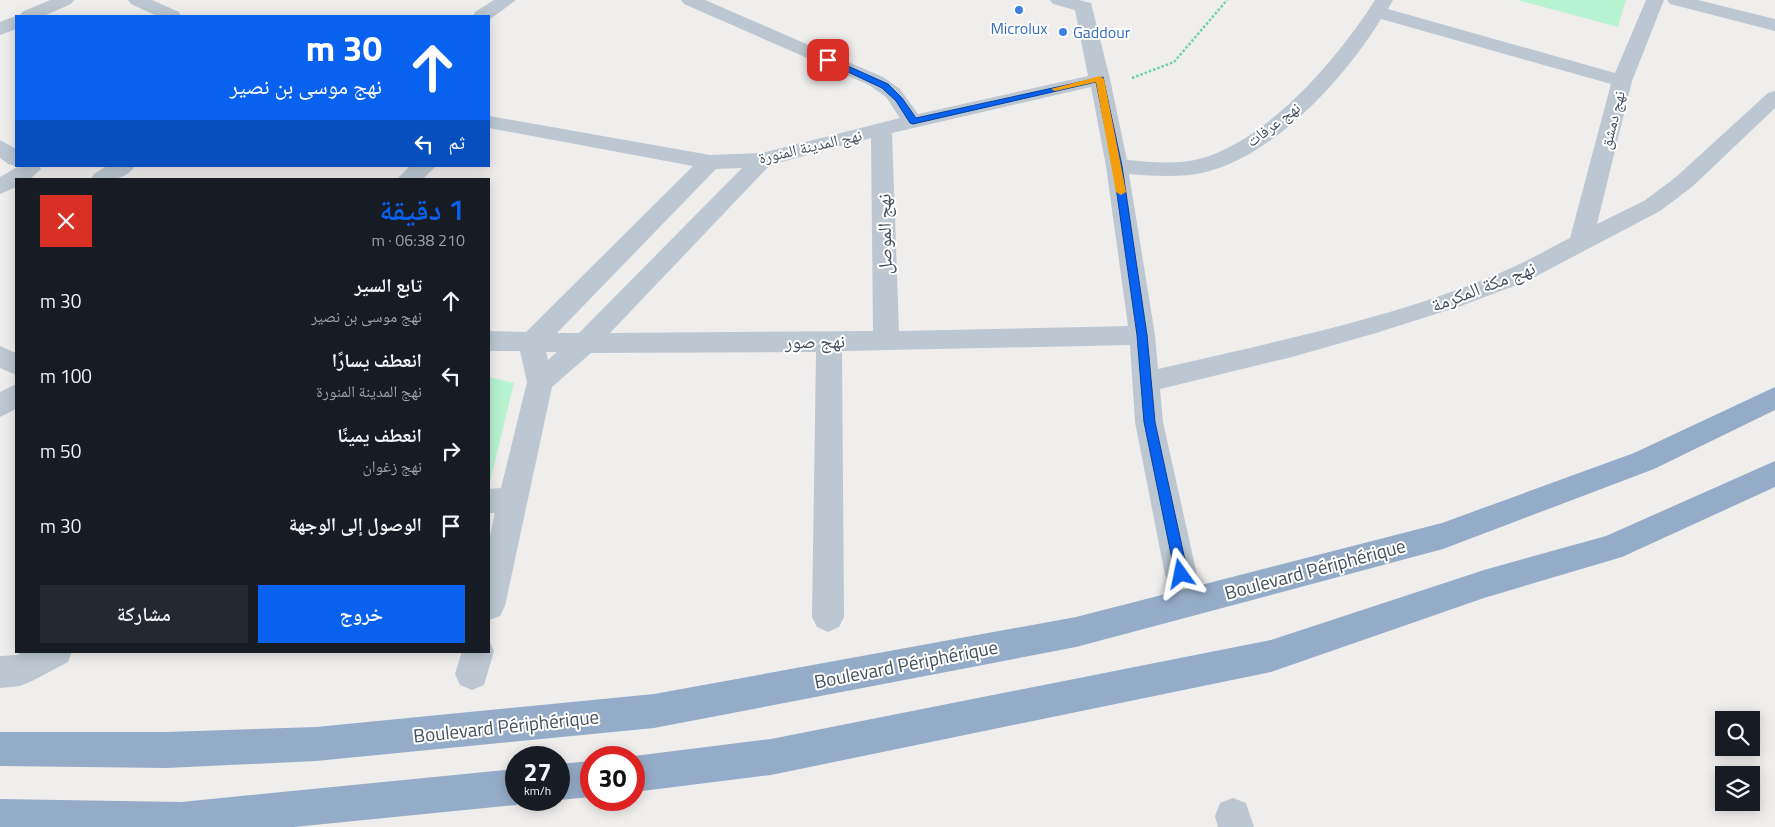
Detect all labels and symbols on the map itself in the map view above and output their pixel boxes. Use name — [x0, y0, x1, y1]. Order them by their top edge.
marker: Microlux — [1013, 4, 1025, 16]
place label: Microlux — [990, 16, 1048, 40]
place label: Gaddour — [1073, 20, 1131, 44]
marker: Gaddour — [1057, 26, 1069, 38]
pin — [807, 39, 849, 81]
street label: نهج دمشق — [1593, 88, 1631, 152]
street label: نهج عرفات — [1241, 96, 1305, 152]
street label: نهج المدينة المنورة — [756, 122, 864, 170]
street label: نهج الموصل — [868, 193, 899, 275]
street label: نهج مكة المكرمة — [1427, 252, 1539, 319]
street label: نهج صور — [784, 325, 845, 356]
street label: Boulevard Périphérique — [1221, 530, 1409, 607]
position arrow — [1154, 547, 1206, 599]
street label: Boulevard Périphérique — [812, 631, 1000, 696]
street label: Boulevard Périphérique — [412, 701, 600, 750]
speed limit sign: 30 — [580, 746, 645, 811]

